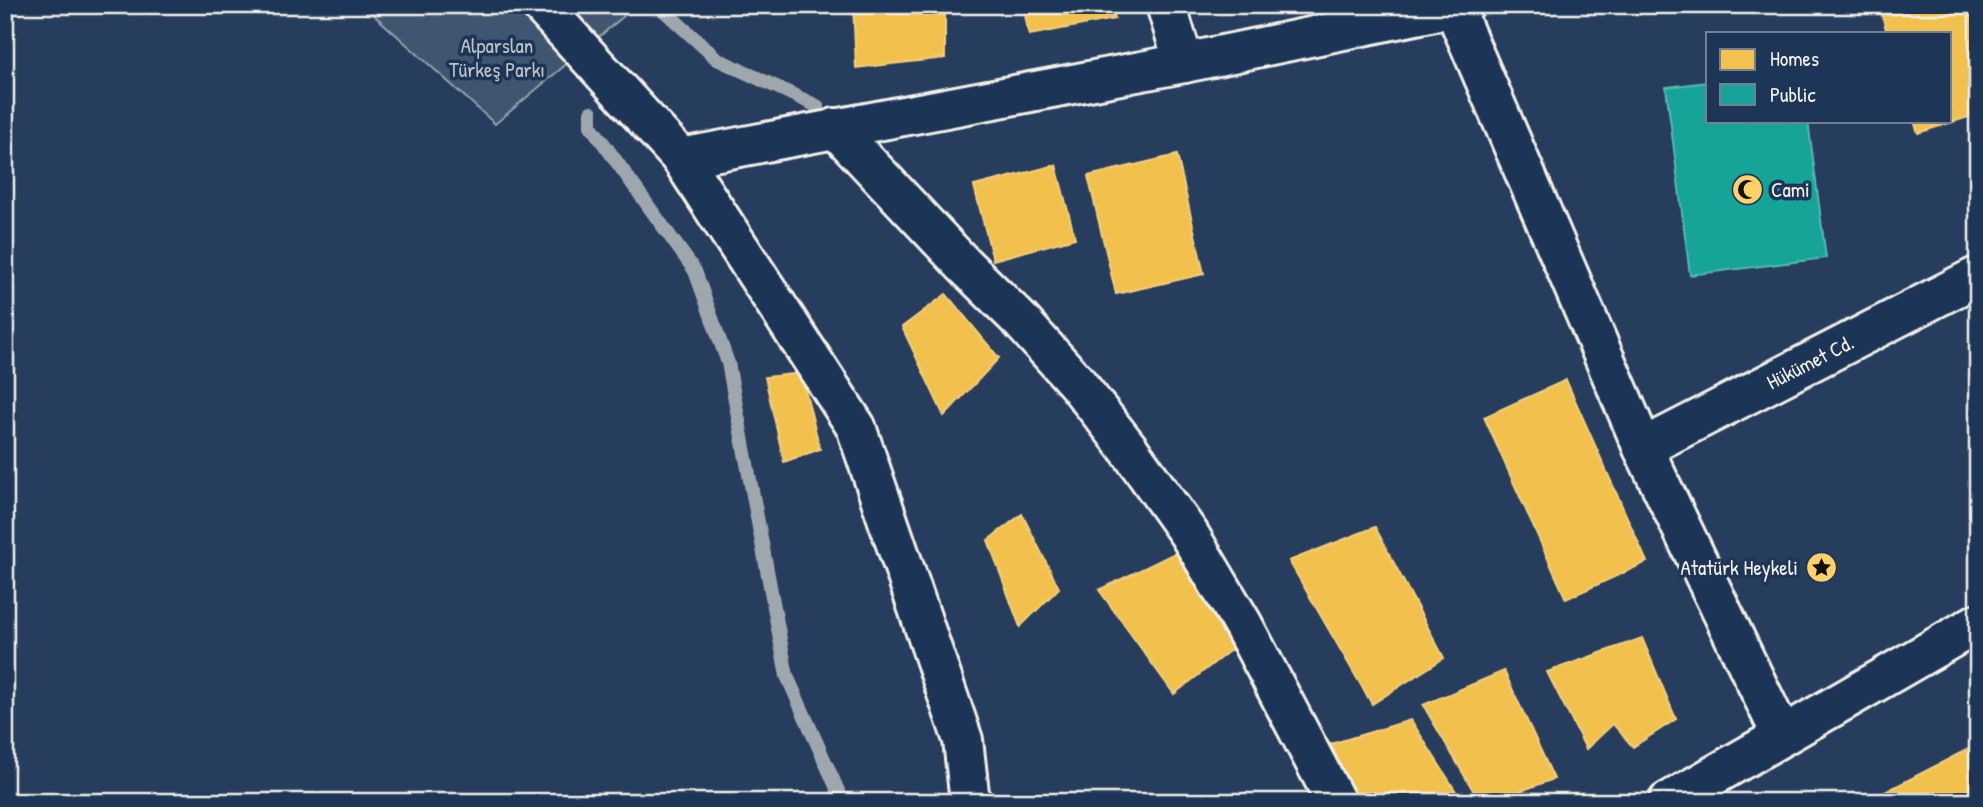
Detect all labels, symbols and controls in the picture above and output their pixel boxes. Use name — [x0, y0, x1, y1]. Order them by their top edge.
park label: Alparslan Türkeş Parkı — [449, 31, 545, 84]
legend — [1706, 32, 1952, 122]
text: Homes — [1770, 44, 1819, 73]
text: Public — [1770, 80, 1816, 109]
mosque icon: Cami — [1731, 172, 1765, 206]
place label: Cami — [1771, 175, 1810, 204]
street label: Hükümet Cd. — [1761, 328, 1859, 396]
place icon: Atatürk Heykeli — [1804, 550, 1838, 584]
place label: Atatürk Heykeli — [1681, 553, 1798, 582]

